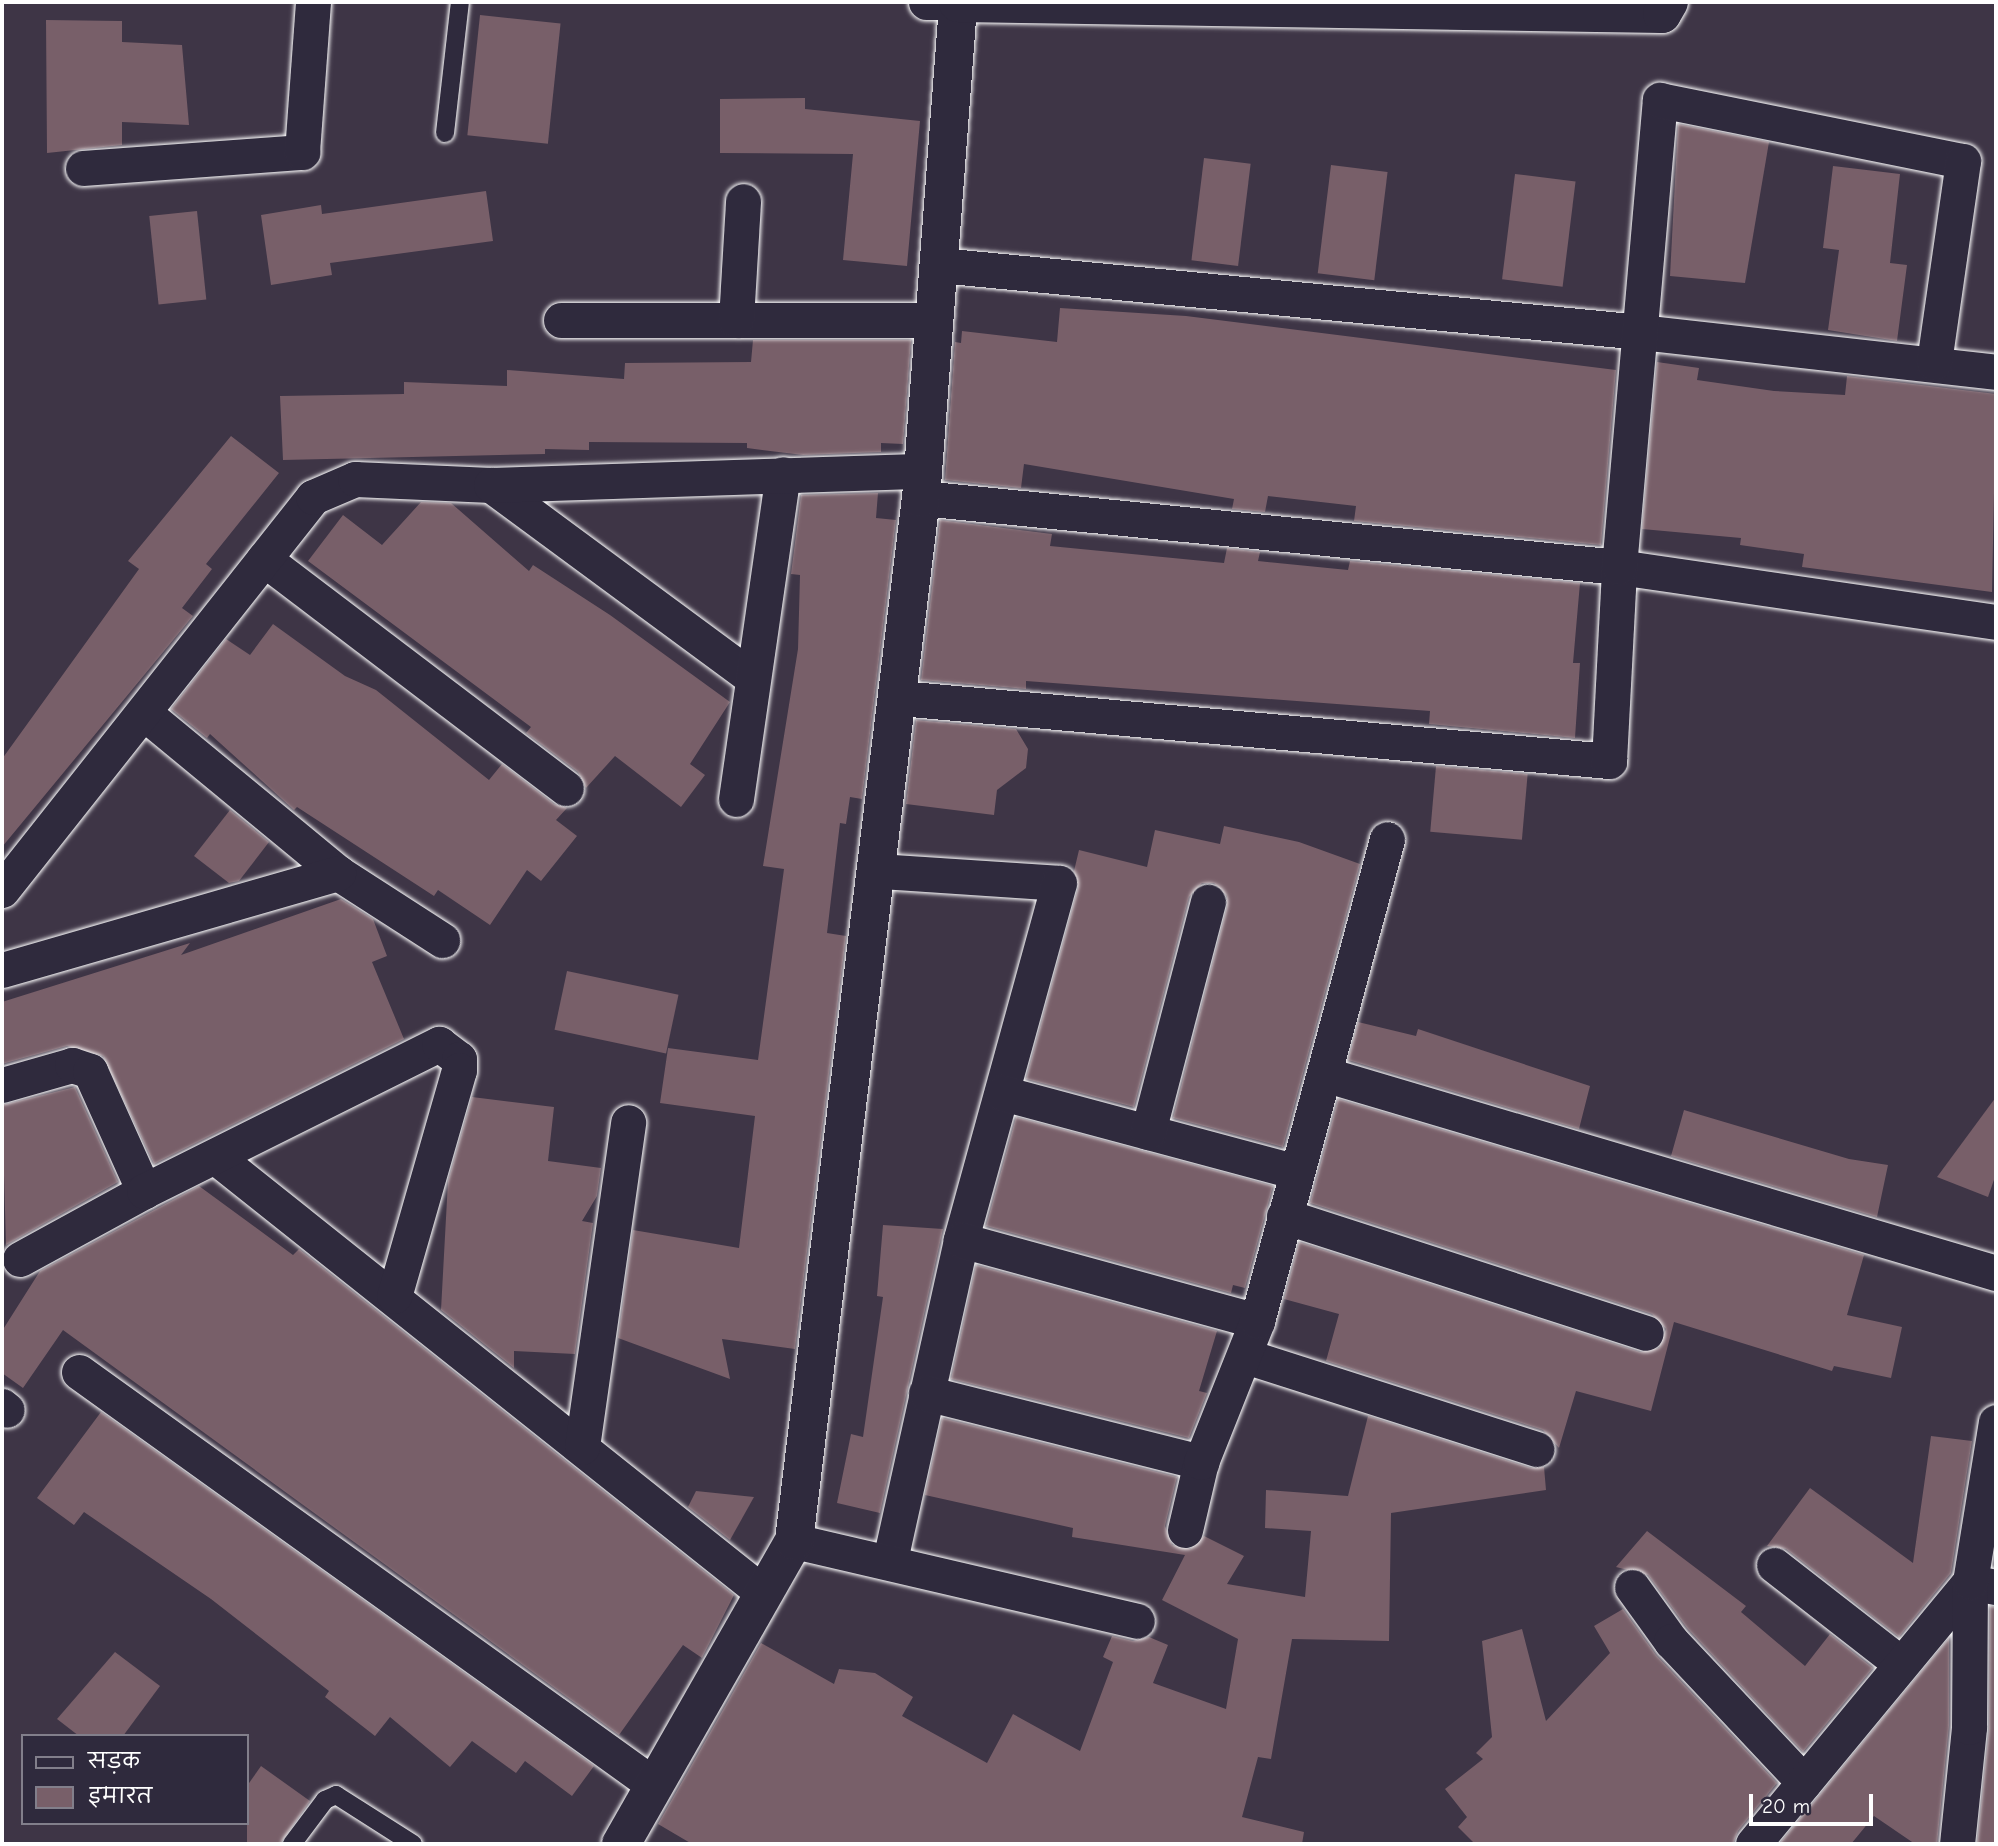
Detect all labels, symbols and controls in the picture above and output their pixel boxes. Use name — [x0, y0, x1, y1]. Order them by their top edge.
legend — [21, 1734, 248, 1825]
text: सड़क — [88, 1749, 140, 1773]
scale bar — [1753, 1780, 1877, 1824]
text: इमारत — [88, 1784, 152, 1808]
text: 20 m — [1762, 1794, 1810, 1818]

